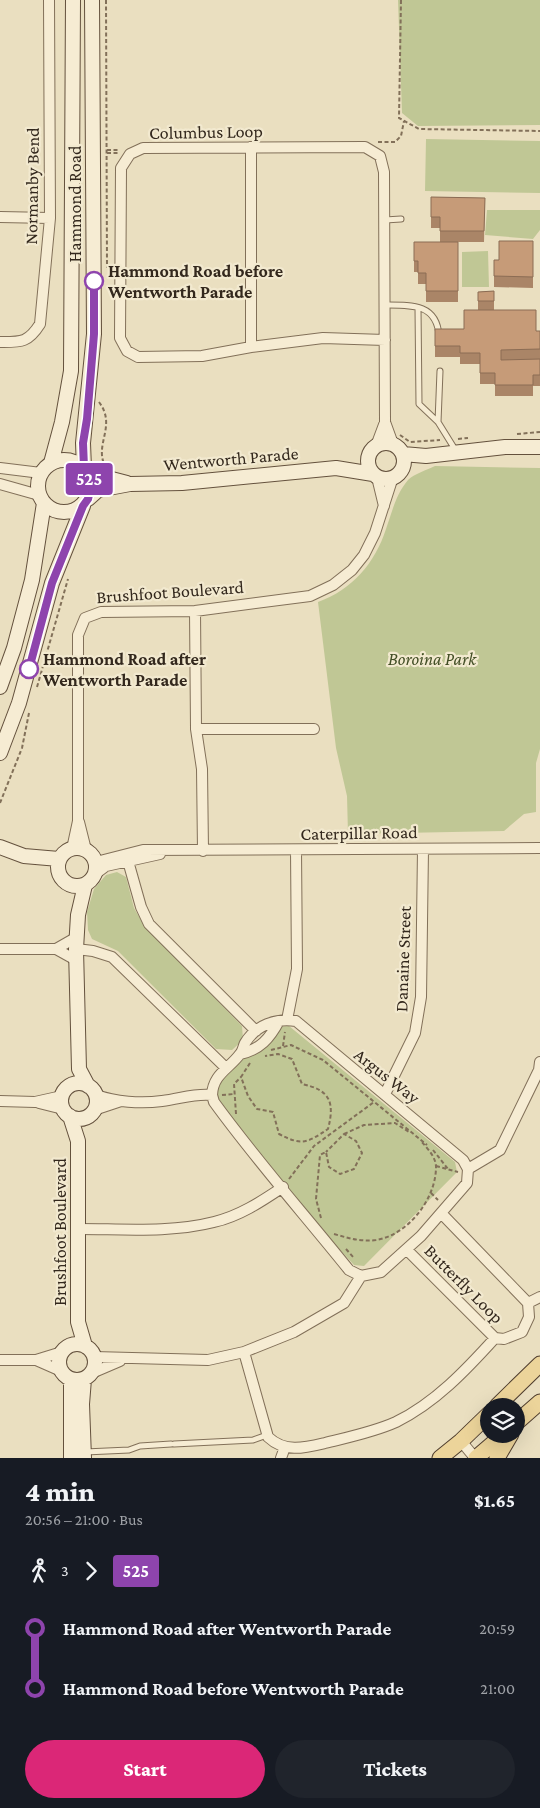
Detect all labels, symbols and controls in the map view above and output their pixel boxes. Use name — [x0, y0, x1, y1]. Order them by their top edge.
street label: Columbus Loop — [149, 121, 263, 143]
street label: Normanby Bend — [21, 127, 43, 245]
street label: Hammond Road — [65, 145, 85, 263]
place label: Hammond Road before Wentworth Parade — [107, 261, 283, 302]
marker: Hammond Road before Wentworth Parade — [84, 271, 104, 291]
street label: Wentworth Parade — [163, 443, 299, 475]
line badge: 525 — [60, 463, 118, 495]
text: 525 — [76, 469, 102, 489]
street label: Brushfoot Boulevard — [96, 577, 245, 607]
place label: Hammond Road after Wentworth Parade — [42, 649, 206, 690]
park label: Boroina Park — [388, 649, 477, 669]
marker: Hammond Road after Wentworth Parade — [19, 659, 39, 679]
street label: Caterpillar Road — [300, 822, 418, 844]
street label: Danaine Street — [391, 905, 415, 1012]
street label: Argus Way — [350, 1044, 424, 1108]
street label: Brushfoot Boulevard — [50, 1158, 70, 1306]
street label: Butterfly Loop — [420, 1240, 508, 1328]
map controls — [480, 1398, 525, 1443]
button: layers — [480, 1398, 525, 1443]
text: 4 min — [25, 1476, 95, 1507]
text: $1.65 — [474, 1490, 515, 1511]
text: 20:56 – 21:00 · Bus — [25, 1511, 143, 1528]
icon: walk — [25, 1557, 53, 1585]
icon: forward — [77, 1557, 105, 1585]
text: 525 — [123, 1561, 149, 1581]
text: 3 — [61, 1562, 69, 1579]
text: Hammond Road after Wentworth Parade — [63, 1618, 391, 1639]
text: 20:59 — [479, 1620, 515, 1637]
text: Hammond Road before Wentworth Parade — [63, 1678, 404, 1699]
text: 21:00 — [480, 1680, 515, 1697]
button: Start — [25, 1740, 265, 1798]
button: Tickets — [275, 1740, 515, 1798]

